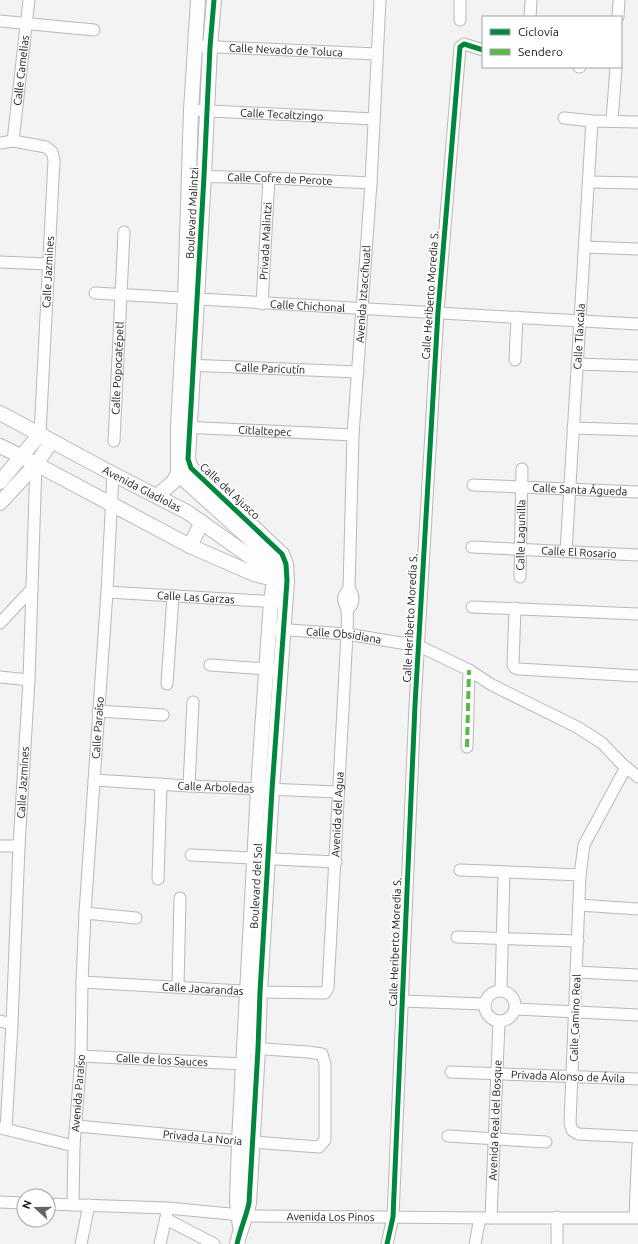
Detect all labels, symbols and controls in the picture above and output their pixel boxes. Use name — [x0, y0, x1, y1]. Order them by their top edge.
legend — [482, 16, 622, 68]
text: Ciclovía — [518, 25, 559, 38]
street label: Calle Camelias — [11, 34, 31, 106]
street label: Calle Nevado de Toluca — [229, 41, 343, 58]
text: Sendero — [518, 45, 563, 58]
street label: Calle Tecaltzingo — [240, 106, 324, 123]
street label: Boulevard Malintzi — [184, 167, 200, 259]
street label: Calle Cofre de Perote — [227, 171, 333, 187]
street label: Privada Malintzi — [257, 202, 274, 280]
street label: Calle Heriberto Moredia S. — [420, 230, 440, 360]
street label: Calle Jazmines — [40, 235, 56, 308]
street label: Avenida Iztaccíhuatl — [354, 244, 373, 343]
street label: Calle Chichonal — [270, 298, 346, 314]
street label: Calle Tlaxcala — [571, 303, 587, 370]
street label: Calle Popocatépetl — [109, 321, 126, 415]
street label: Calle Paricutín — [234, 361, 305, 376]
street label: Citlaltepec — [238, 424, 292, 438]
street label: Calle del Ajusco — [198, 460, 262, 522]
street label: Avenida Gladiolas — [101, 464, 184, 514]
street label: Calle Santa Águeda — [532, 482, 628, 498]
street label: Calle Lagunilla — [514, 499, 527, 571]
street label: Calle El Rosario — [541, 544, 617, 560]
street label: Calle Heriberto Moredia S. — [401, 553, 419, 683]
street label: Calle Las Garzas — [157, 589, 235, 605]
street label: Calle Obsidiana — [306, 625, 382, 646]
street label: Calle Paraíso — [90, 696, 106, 759]
street label: Calle Jazmines — [15, 746, 31, 819]
street label: Avenida del Agua — [329, 771, 345, 857]
street label: Calle Arboledas — [177, 779, 255, 795]
street label: Boulevard del Sol — [248, 843, 264, 929]
street label: Calle Heriberto Moredia S. — [387, 877, 403, 1007]
street label: Calle Camino Real — [567, 974, 583, 1062]
street label: Calle Jacarandas — [162, 981, 244, 997]
street label: Calle de los Sauces — [116, 1052, 208, 1068]
street label: Avenida Paraíso — [69, 1054, 87, 1132]
street label: Avenida Real del Bosque — [487, 1059, 503, 1181]
street label: Privada Alonso de Ávila — [511, 1068, 625, 1085]
street label: Privada La Noria — [162, 1128, 243, 1147]
north arrow — [16, 1188, 56, 1228]
text: N — [20, 1198, 34, 1210]
street label: Avenida Los Pinos — [286, 1210, 375, 1223]

